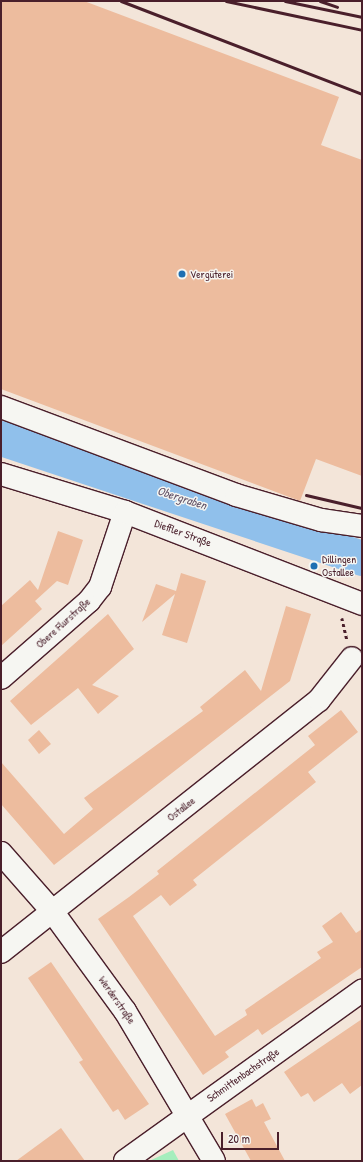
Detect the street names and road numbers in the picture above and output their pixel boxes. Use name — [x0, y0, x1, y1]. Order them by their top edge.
street label: Dieffler Straße — [153, 517, 213, 549]
street label: Obere Flurstraße — [33, 595, 93, 651]
street label: Ostallee — [164, 794, 198, 824]
street label: Werderstraße — [96, 974, 138, 1026]
street label: Schmittenbachstraße — [204, 1045, 282, 1105]

